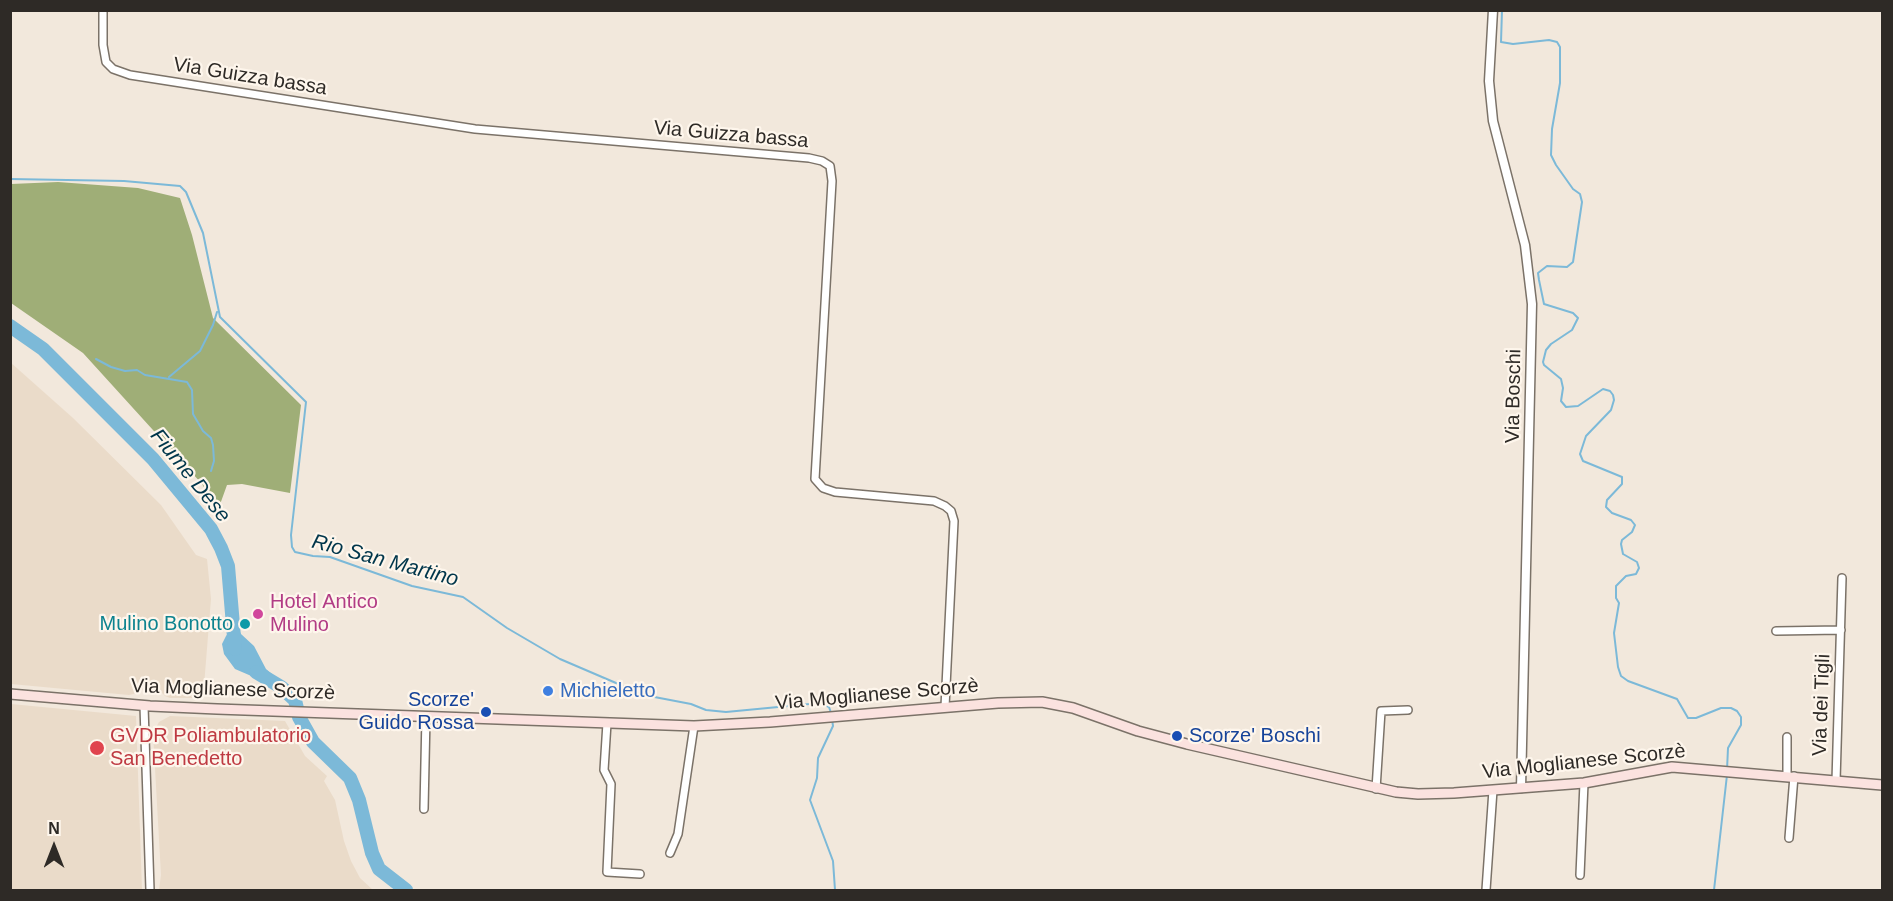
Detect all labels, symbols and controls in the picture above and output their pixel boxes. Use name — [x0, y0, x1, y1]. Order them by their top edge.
street label: Via Guizza bassa — [171, 53, 329, 101]
street label: Via Guizza bassa — [653, 116, 809, 154]
street label: Via Boschi — [1501, 349, 1527, 443]
water label: Fiume Dese — [145, 424, 235, 528]
water label: Rio San Martino — [309, 529, 461, 593]
place label: Hotel Antico Mulino — [270, 590, 378, 637]
marker: Hotel Antico Mulino — [251, 607, 265, 621]
place label: Mulino Bonotto — [100, 612, 233, 636]
marker: Mulino Bonotto — [238, 617, 252, 631]
street label: Via dei Tigli — [1808, 653, 1836, 757]
street label: Via Moglianese Scorzè — [131, 674, 335, 706]
street label: Via Moglianese Scorzè — [774, 674, 980, 716]
place label: Michieletto — [560, 679, 656, 703]
marker: Michieletto — [541, 684, 555, 698]
place label: Scorze' Guido Rossa — [358, 688, 474, 735]
marker: Scorze' Guido Rossa — [479, 705, 493, 719]
place label: GVDR Poliambulatorio San Benedetto — [110, 724, 311, 771]
place label: Scorze' Boschi — [1189, 724, 1321, 748]
marker: Scorze' Boschi — [1170, 729, 1184, 743]
marker: GVDR Poliambulatorio San Benedetto — [88, 739, 106, 757]
street label: Via Moglianese Scorzè — [1481, 739, 1687, 785]
north arrow — [24, 817, 84, 877]
text: N — [48, 820, 60, 837]

